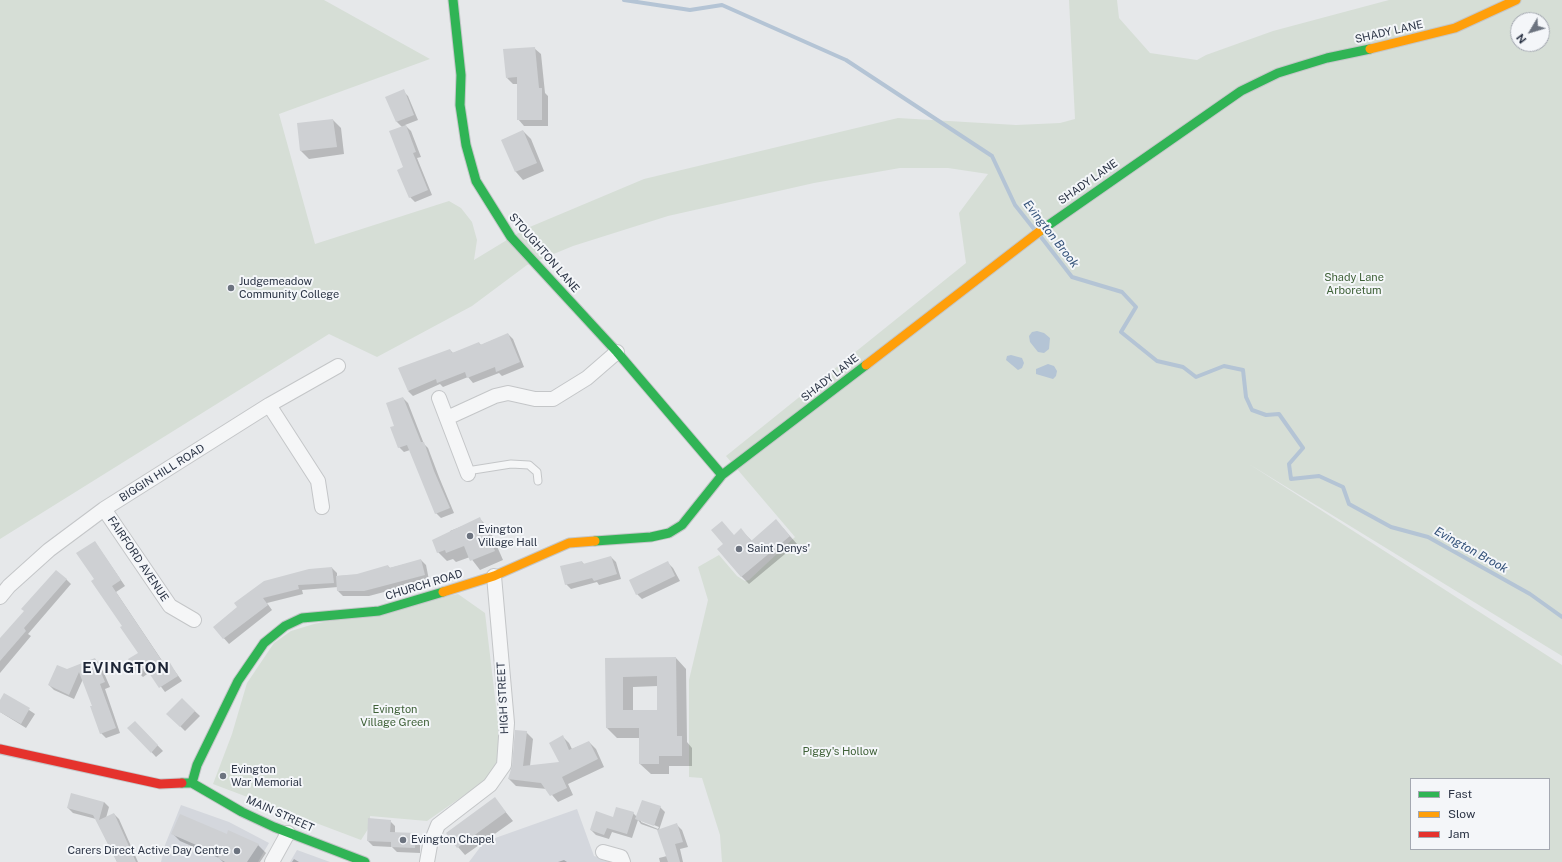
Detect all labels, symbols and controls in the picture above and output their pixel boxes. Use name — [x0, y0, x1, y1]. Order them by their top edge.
north arrow — [1510, 12, 1550, 52]
street label: SHADY LANE — [1354, 18, 1424, 46]
text: N — [1514, 32, 1529, 46]
street label: SHADY LANE — [1056, 157, 1120, 207]
water label: Evington Brook — [1020, 197, 1082, 271]
street label: STOUGHTON LANE — [506, 211, 582, 295]
park label: Shady Lane Arboretum — [1324, 271, 1384, 297]
place label: Judgemeadow Community College — [239, 275, 339, 301]
marker: Judgemeadow Community College — [226, 283, 236, 293]
street label: SHADY LANE — [799, 351, 861, 405]
street label: BIGGIN HILL ROAD — [117, 441, 207, 505]
street label: FAIRFORD AVENUE — [105, 514, 171, 604]
place label: Evington Village Hall — [478, 523, 537, 549]
water label: Evington Brook — [1432, 524, 1510, 576]
marker: Evington Village Hall — [465, 531, 475, 541]
place label: Saint Denys' — [747, 542, 810, 556]
marker: Saint Denys' — [734, 544, 744, 554]
street label: CHURCH ROAD — [384, 567, 464, 603]
district label: EVINGTON — [82, 659, 170, 677]
street label: HIGH STREET — [495, 662, 511, 734]
park label: Evington Village Green — [360, 703, 430, 729]
park label: Piggy's Hollow — [803, 745, 877, 759]
place label: Evington War Memorial — [231, 763, 302, 789]
marker: Evington War Memorial — [218, 771, 228, 781]
legend — [1410, 778, 1550, 850]
text: Fast — [1448, 787, 1472, 801]
street label: MAIN STREET — [244, 793, 316, 835]
text: Slow — [1448, 807, 1475, 821]
text: Jam — [1448, 827, 1470, 841]
place label: Evington Chapel — [411, 833, 495, 847]
marker: Evington Chapel — [398, 835, 408, 845]
place label: Carers Direct Active Day Centre — [67, 844, 229, 858]
marker: Carers Direct Active Day Centre — [232, 846, 242, 856]

